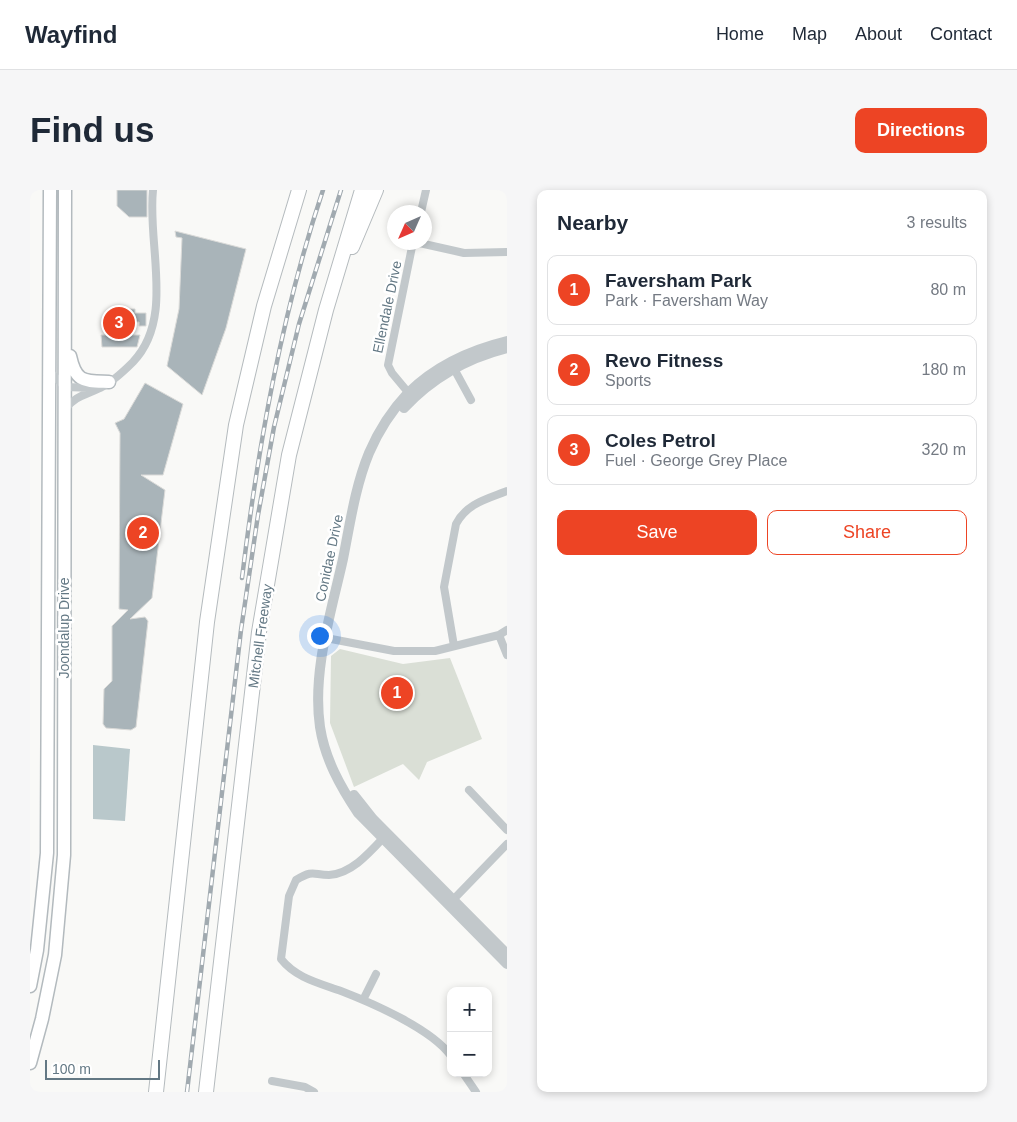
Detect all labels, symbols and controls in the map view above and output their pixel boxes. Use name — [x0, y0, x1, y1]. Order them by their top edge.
text: Wayfind — [25, 21, 117, 48]
text: Home — [716, 24, 764, 44]
text: Map — [792, 24, 827, 44]
text: About — [855, 24, 902, 44]
text: Contact — [930, 24, 992, 44]
button: Directions — [855, 108, 987, 153]
text: Find us — [30, 110, 154, 149]
north arrow — [387, 205, 432, 250]
text: Nearby — [557, 211, 628, 234]
text: 3 results — [907, 214, 967, 231]
street label: Ellendale Drive — [369, 259, 405, 355]
text: Faversham Park — [605, 270, 752, 291]
text: 1 — [570, 281, 578, 298]
text: 80 m — [930, 281, 966, 298]
text: Park · Faversham Way — [605, 292, 768, 309]
pin: 3 — [103, 304, 135, 342]
text: Revo Fitness — [605, 350, 723, 371]
text: 2 — [570, 361, 578, 378]
text: 180 m — [922, 361, 966, 378]
text: Sports — [605, 372, 651, 389]
text: Coles Petrol — [605, 430, 716, 451]
text: 3 — [570, 441, 578, 458]
text: 320 m — [922, 441, 966, 458]
text: Fuel · George Grey Place — [605, 452, 787, 469]
button: Save — [557, 510, 757, 555]
button: Share — [767, 510, 967, 555]
street label: Conidae Drive — [312, 513, 346, 603]
pin: 2 — [127, 514, 159, 552]
street label: Joondalup Drive — [56, 577, 72, 679]
street label: Mitchell Freeway — [245, 583, 275, 689]
your location — [307, 623, 333, 649]
pin: 1 — [381, 674, 413, 712]
map controls — [447, 987, 492, 1077]
button: + — [447, 987, 492, 1032]
button: − — [447, 1032, 492, 1077]
scale bar — [45, 1057, 160, 1080]
text: 100 m — [52, 1061, 91, 1077]

